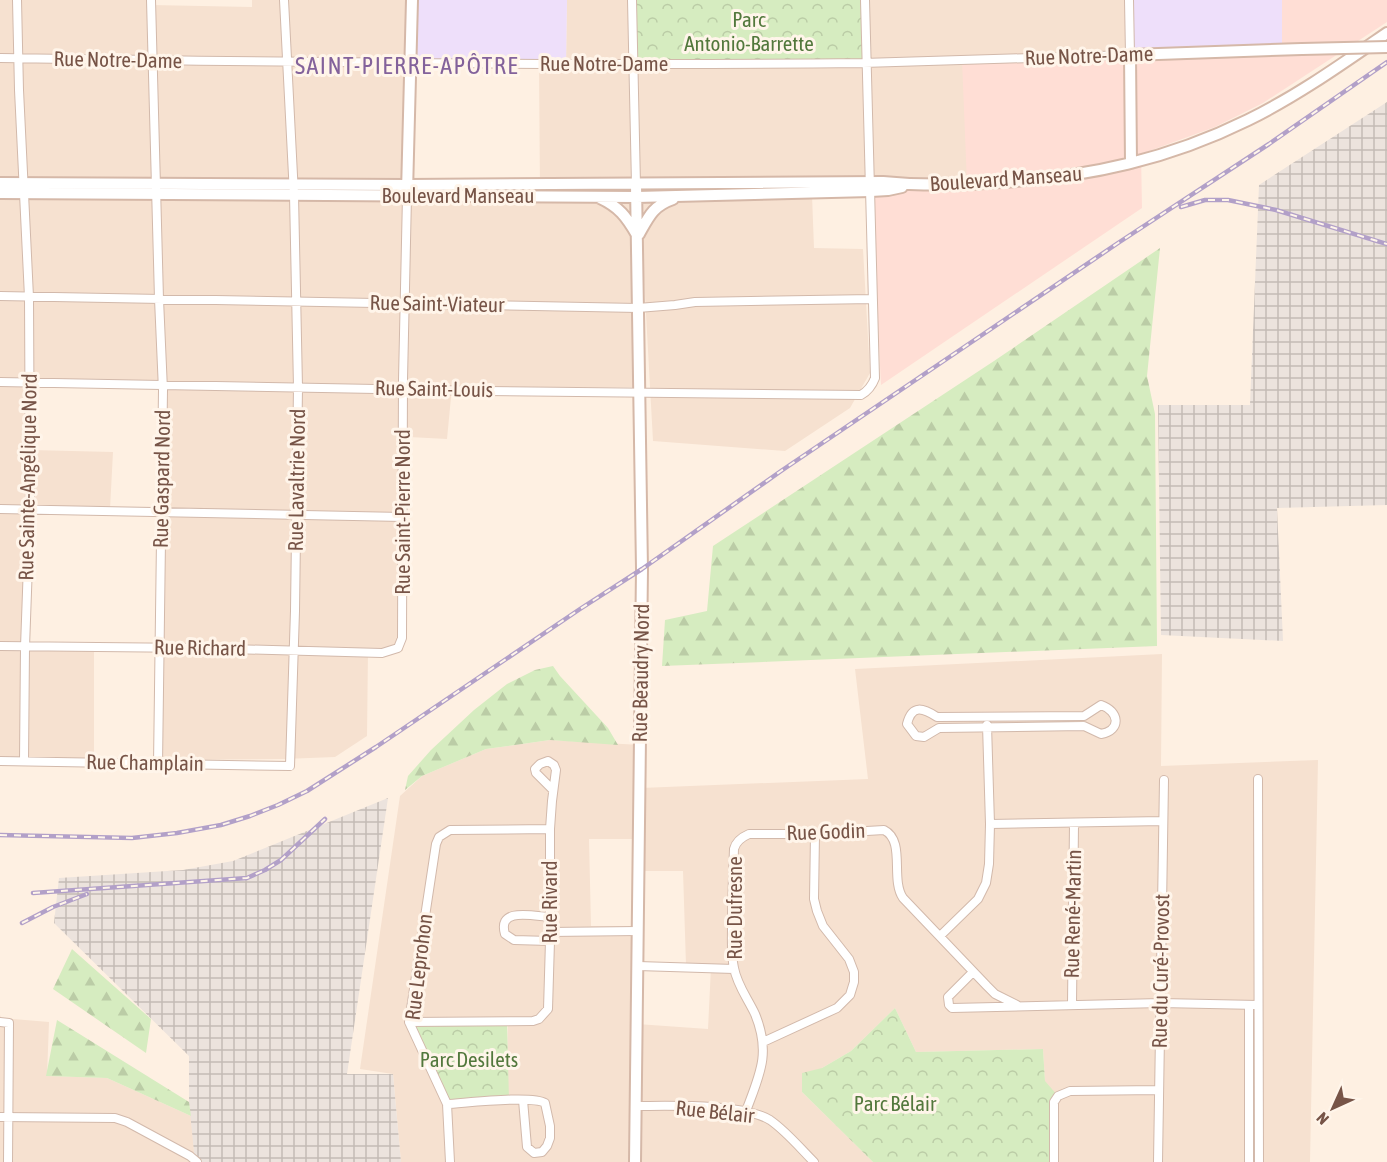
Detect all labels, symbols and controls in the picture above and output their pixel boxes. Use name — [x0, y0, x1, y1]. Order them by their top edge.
park label: Parc Antonio-Barrette — [684, 7, 814, 55]
street label: Rue Notre-Dame — [1024, 41, 1154, 69]
street label: Rue Notre-Dame — [54, 46, 182, 72]
street label: Rue Notre-Dame — [540, 51, 668, 75]
district label: SAINT-PIERRE-APÔTRE — [295, 52, 519, 79]
street label: Boulevard Manseau — [929, 161, 1083, 195]
street label: Boulevard Manseau — [382, 183, 534, 207]
street label: Rue Saint-Viateur — [370, 290, 505, 316]
street label: Rue Sainte-Angélique Nord — [13, 373, 41, 581]
street label: Rue Saint-Louis — [375, 375, 493, 401]
street label: Rue Lavaltrie Nord — [283, 408, 309, 551]
street label: Rue Gaspard Nord — [148, 410, 174, 548]
street label: Rue Saint-Pierre Nord — [390, 429, 414, 595]
street label: Rue Beaudry Nord — [627, 604, 653, 742]
street label: Rue Richard — [154, 634, 246, 660]
street label: Rue Champlain — [86, 749, 204, 775]
street label: Rue Godin — [786, 818, 866, 844]
street label: Rue René-Martin — [1059, 849, 1085, 979]
street label: Rue Dufresne — [722, 856, 746, 960]
street label: Rue Rivard — [537, 861, 561, 943]
street label: Rue du Curé-Provost — [1147, 894, 1173, 1048]
street label: Rue Leprohon — [400, 912, 436, 1021]
park label: Parc Desilets — [420, 1047, 518, 1071]
north arrow — [1303, 1078, 1363, 1138]
park label: Parc Bélair — [854, 1091, 937, 1115]
street label: Rue Bélair — [675, 1095, 756, 1127]
text: N — [1313, 1109, 1332, 1128]

